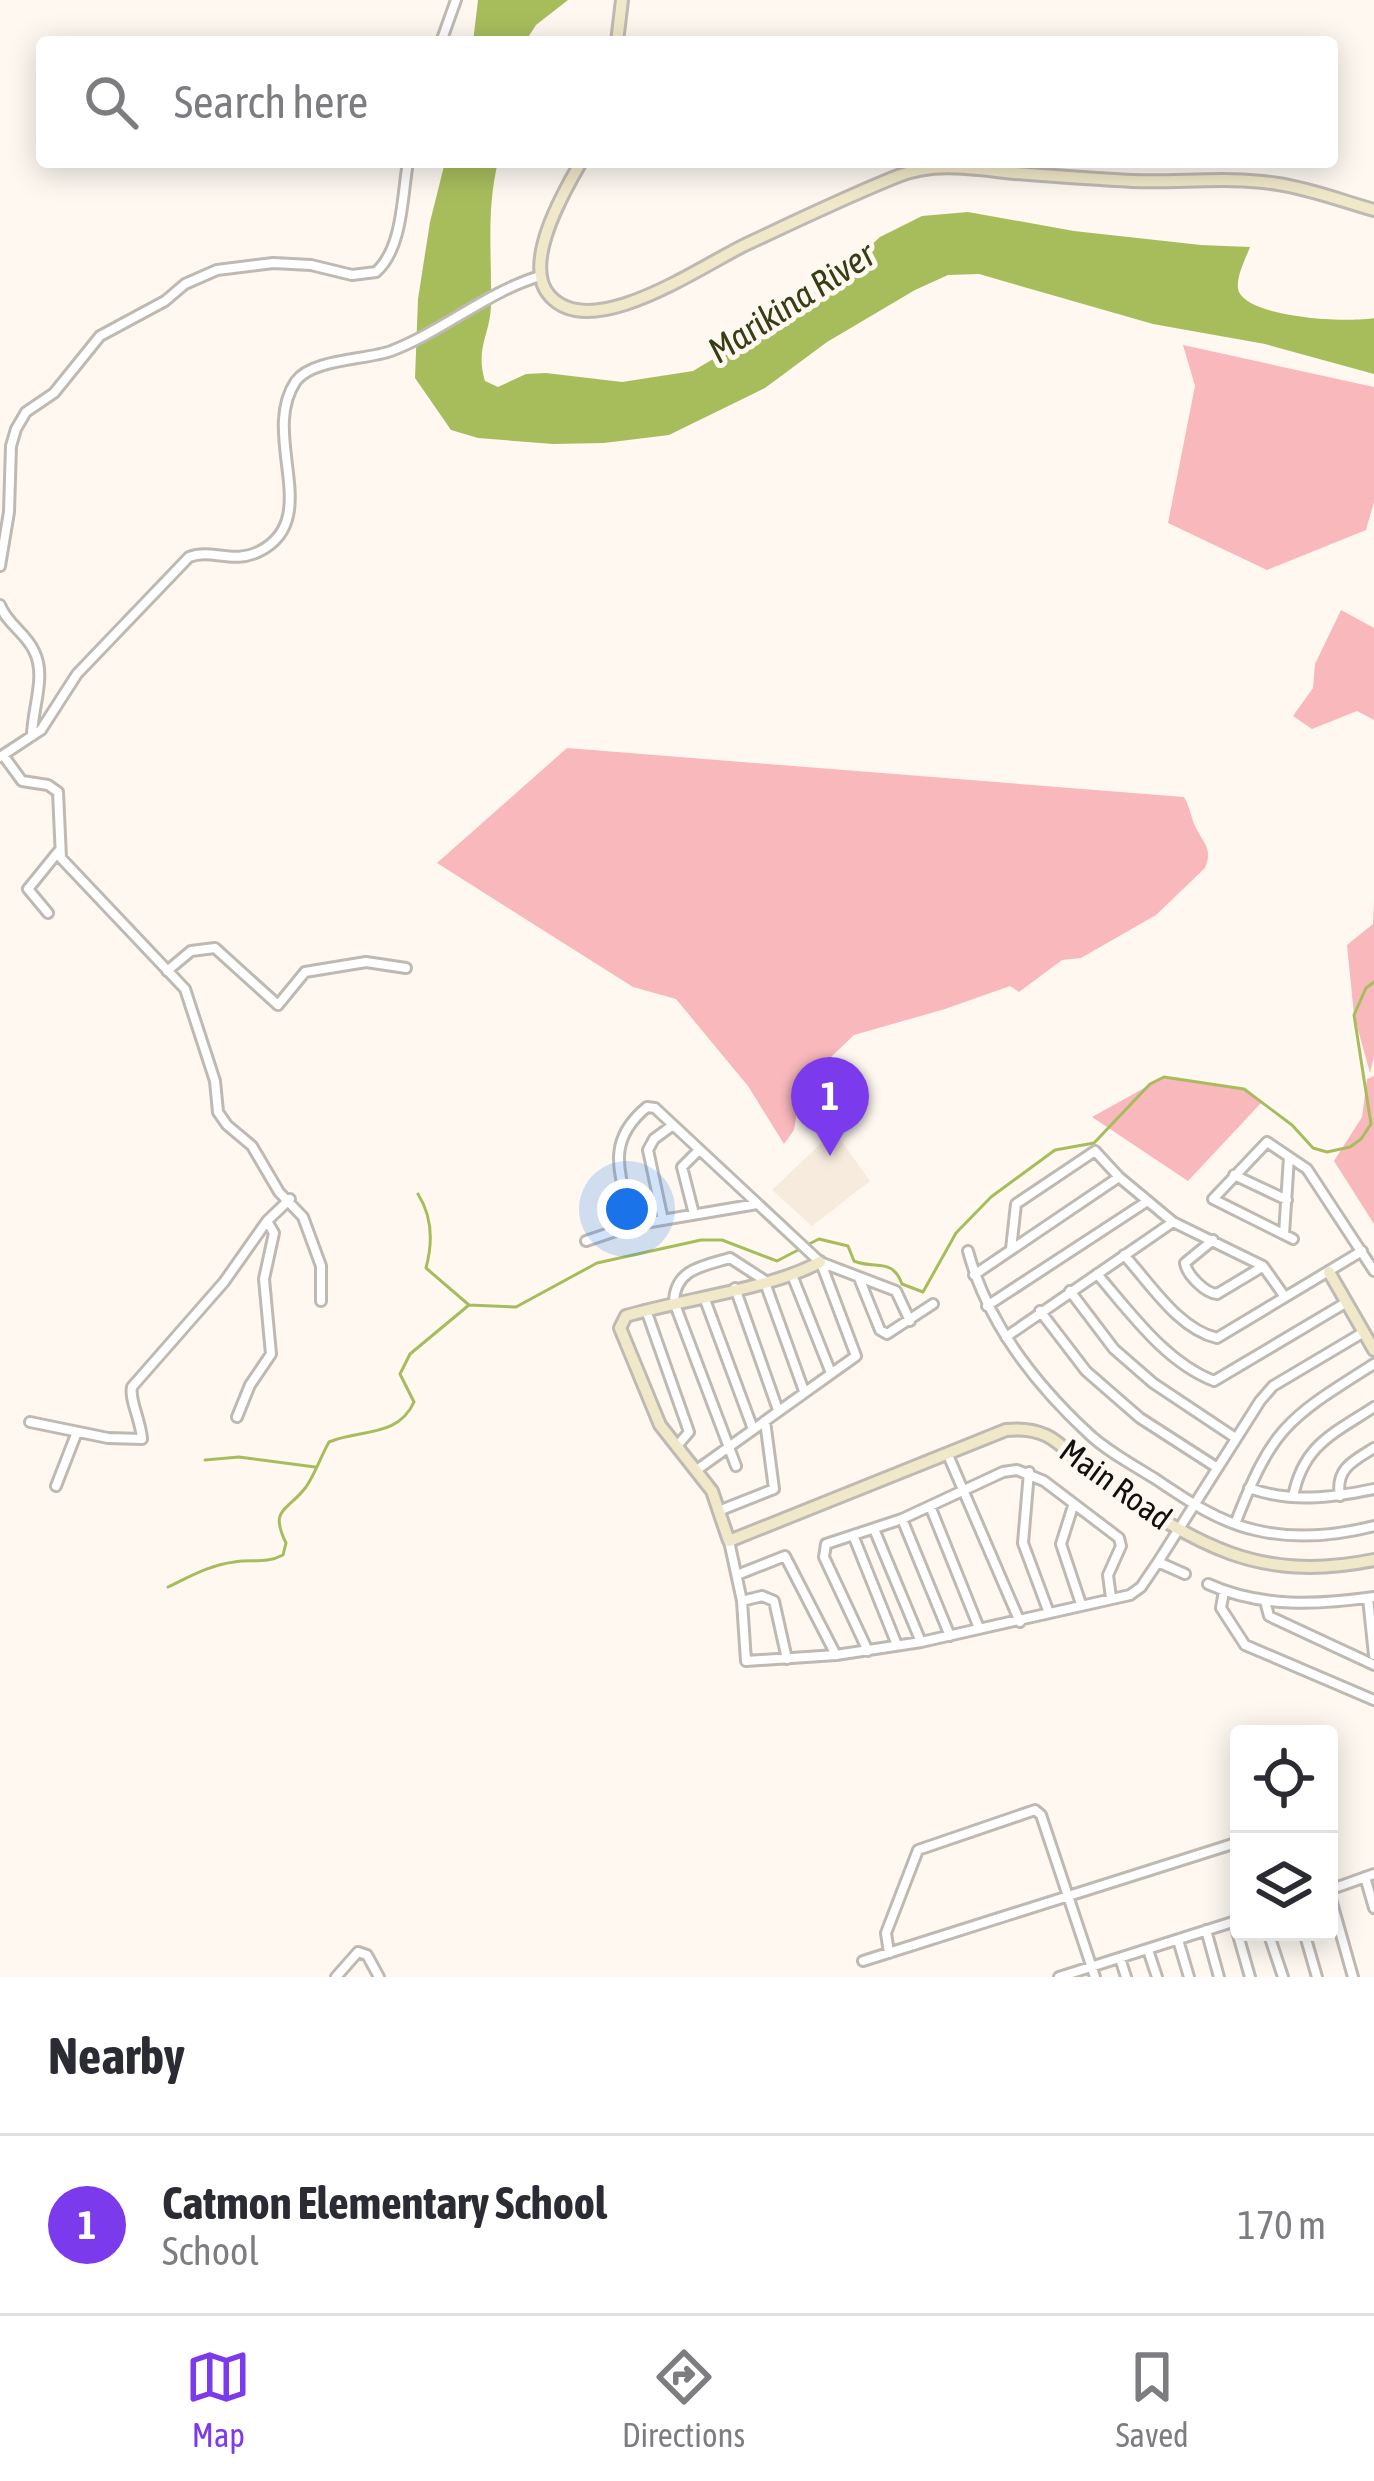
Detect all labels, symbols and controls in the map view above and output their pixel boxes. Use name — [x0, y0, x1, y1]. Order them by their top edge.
search box — [36, 36, 1338, 168]
icon: search — [78, 69, 144, 135]
text: Search here — [174, 76, 368, 128]
water label: Marikina River — [700, 232, 883, 371]
pin: 1 — [791, 1057, 869, 1156]
your location — [597, 1179, 657, 1239]
street label: Main Road — [1053, 1431, 1179, 1537]
map controls — [1230, 1725, 1338, 1941]
button: locate — [1230, 1725, 1338, 1833]
button: layers — [1230, 1833, 1338, 1941]
text: Nearby — [48, 2026, 185, 2085]
text: Catmon Elementary School — [162, 2177, 607, 2229]
text: 1 — [78, 2203, 96, 2247]
text: 170 m — [1238, 2203, 1326, 2247]
text: School — [162, 2229, 259, 2273]
tab: Map — [185, 2344, 251, 2454]
tab: Directions — [622, 2344, 745, 2454]
tab: Saved — [1116, 2344, 1189, 2454]

